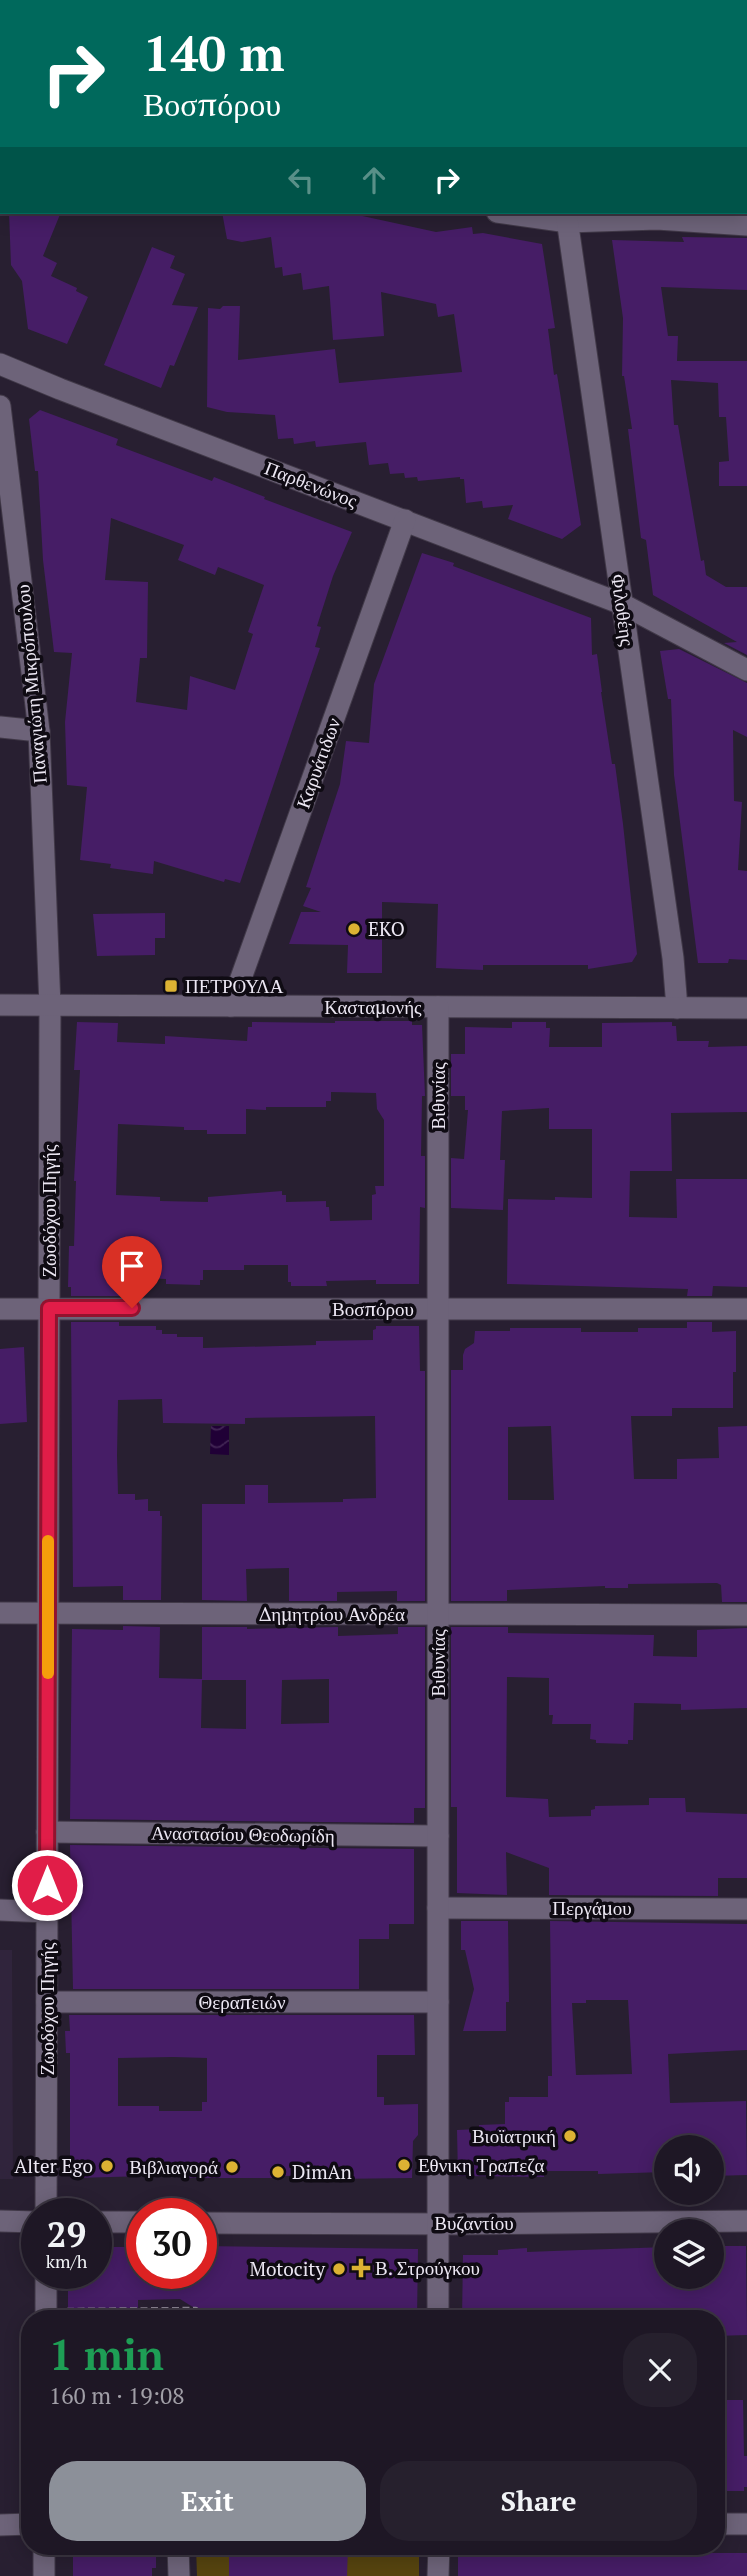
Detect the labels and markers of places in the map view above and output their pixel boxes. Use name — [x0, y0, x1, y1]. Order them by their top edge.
place label: EKO — [368, 916, 405, 941]
marker: EKO — [346, 921, 362, 937]
place label: ΠΕΤΡΟΥΛΑ — [185, 973, 284, 998]
marker: ΠΕΤΡΟΥΛΑ — [163, 978, 179, 994]
pin — [102, 1236, 162, 1308]
place label: Βιοϊατρική — [472, 2123, 556, 2148]
marker: Βιοϊατρική — [562, 2128, 578, 2144]
place label: Εθνικη Τραπεζα — [418, 2152, 544, 2177]
place label: Alter Ego — [14, 2153, 93, 2178]
place label: Βιβλιαγορά — [129, 2154, 218, 2179]
marker: Εθνικη Τραπεζα — [396, 2157, 412, 2173]
marker: Alter Ego — [99, 2158, 115, 2174]
marker: Βιβλιαγορά — [224, 2159, 240, 2175]
place label: DimAn — [292, 2159, 352, 2184]
marker: DimAn — [270, 2164, 286, 2180]
place label: Β. Στρούγκου — [375, 2255, 480, 2280]
place label: Motocity — [249, 2256, 325, 2281]
marker: Β. Στρούγκου — [353, 2260, 369, 2276]
marker: Motocity — [331, 2261, 347, 2277]

